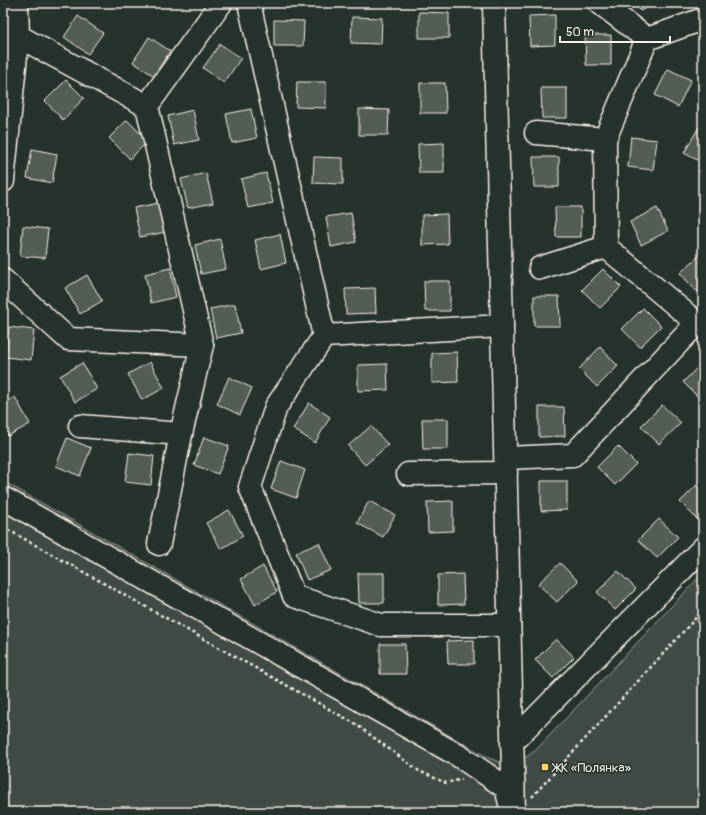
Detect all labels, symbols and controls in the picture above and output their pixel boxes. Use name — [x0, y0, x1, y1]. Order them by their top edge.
scale bar — [560, 18, 670, 44]
text: 50 m — [566, 25, 594, 40]
place label: ЖК «Полянка» — [551, 760, 632, 776]
marker: ЖК «Полянка» — [540, 762, 550, 772]

